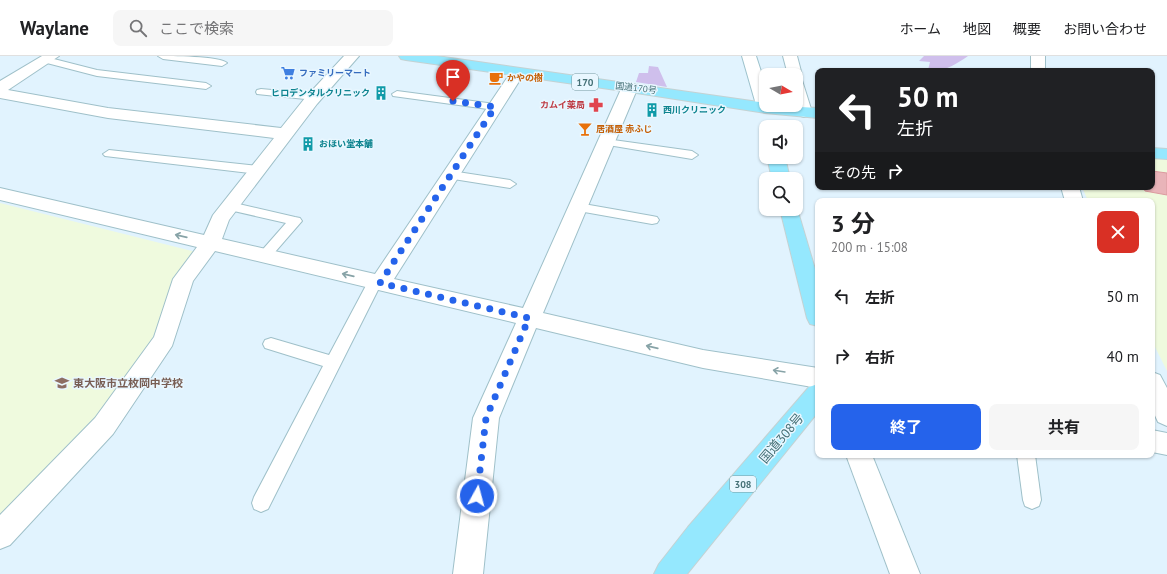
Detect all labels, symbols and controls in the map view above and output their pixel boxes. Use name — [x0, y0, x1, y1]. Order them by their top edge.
search box — [113, 10, 393, 46]
text: Waylane — [20, 16, 89, 40]
icon: search — [127, 17, 149, 39]
text: ここで検索 — [159, 19, 234, 38]
text: ホーム — [899, 20, 941, 38]
text: 地図 — [963, 20, 991, 38]
text: 概要 — [1013, 20, 1041, 38]
text: お問い合わせ — [1063, 20, 1147, 38]
pin — [436, 60, 470, 101]
supermarket icon: ファミリーマート — [280, 65, 296, 81]
icon: arrive — [442, 66, 464, 88]
place label: ファミリーマート — [299, 67, 371, 78]
north arrow — [759, 68, 803, 112]
map controls — [759, 68, 803, 216]
cafe icon: かやの樹 — [488, 70, 504, 86]
place label: かやの樹 — [507, 72, 543, 83]
road number: 170 — [572, 74, 598, 90]
text: 50 m — [897, 78, 958, 115]
street label: 国道170号 — [615, 80, 657, 96]
icon: left — [831, 84, 883, 136]
building icon: ヒロデンタルクリニック — [373, 85, 389, 101]
place label: ヒロデンタルクリニック — [271, 87, 370, 98]
pharmacy icon: カムイ薬局 — [588, 97, 604, 113]
place label: カムイ薬局 — [540, 99, 585, 110]
building icon: 西川クリニック — [644, 102, 660, 118]
place label: 西川クリニック — [663, 104, 726, 115]
text: 左折 — [897, 117, 933, 140]
button: sound — [759, 120, 803, 164]
bar icon: 居酒屋 赤ふじ — [577, 121, 593, 137]
place label: 居酒屋 赤ふじ — [596, 123, 652, 134]
building icon: おほい堂本舗 — [300, 136, 316, 152]
place label: おほい堂本舗 — [319, 138, 373, 149]
icon: right — [884, 160, 906, 182]
text: その先 — [831, 163, 876, 182]
button: search — [759, 172, 803, 216]
text: 3 分 — [831, 208, 875, 239]
button: close — [1097, 211, 1139, 253]
one-way arrow — [175, 232, 188, 239]
text: 200 m · 15:08 — [831, 239, 908, 256]
one-way arrow — [342, 271, 355, 279]
icon: left — [831, 285, 853, 307]
text: 50 m — [1106, 287, 1139, 306]
text: 左折 — [865, 288, 895, 307]
one-way arrow — [646, 343, 659, 350]
icon: right — [831, 345, 853, 367]
text: 40 m — [1106, 347, 1139, 366]
text: 右折 — [865, 348, 895, 367]
one-way arrow — [773, 367, 786, 375]
school or university icon: 東大阪市立枚岡中学校 — [54, 375, 70, 391]
place label: 東大阪市立枚岡中学校 — [73, 376, 183, 390]
button: 終了 — [831, 404, 981, 450]
button: 共有 — [989, 404, 1139, 450]
street label: 国道308号 — [756, 410, 807, 467]
position arrow — [456, 475, 498, 517]
road number: 308 — [730, 476, 756, 492]

